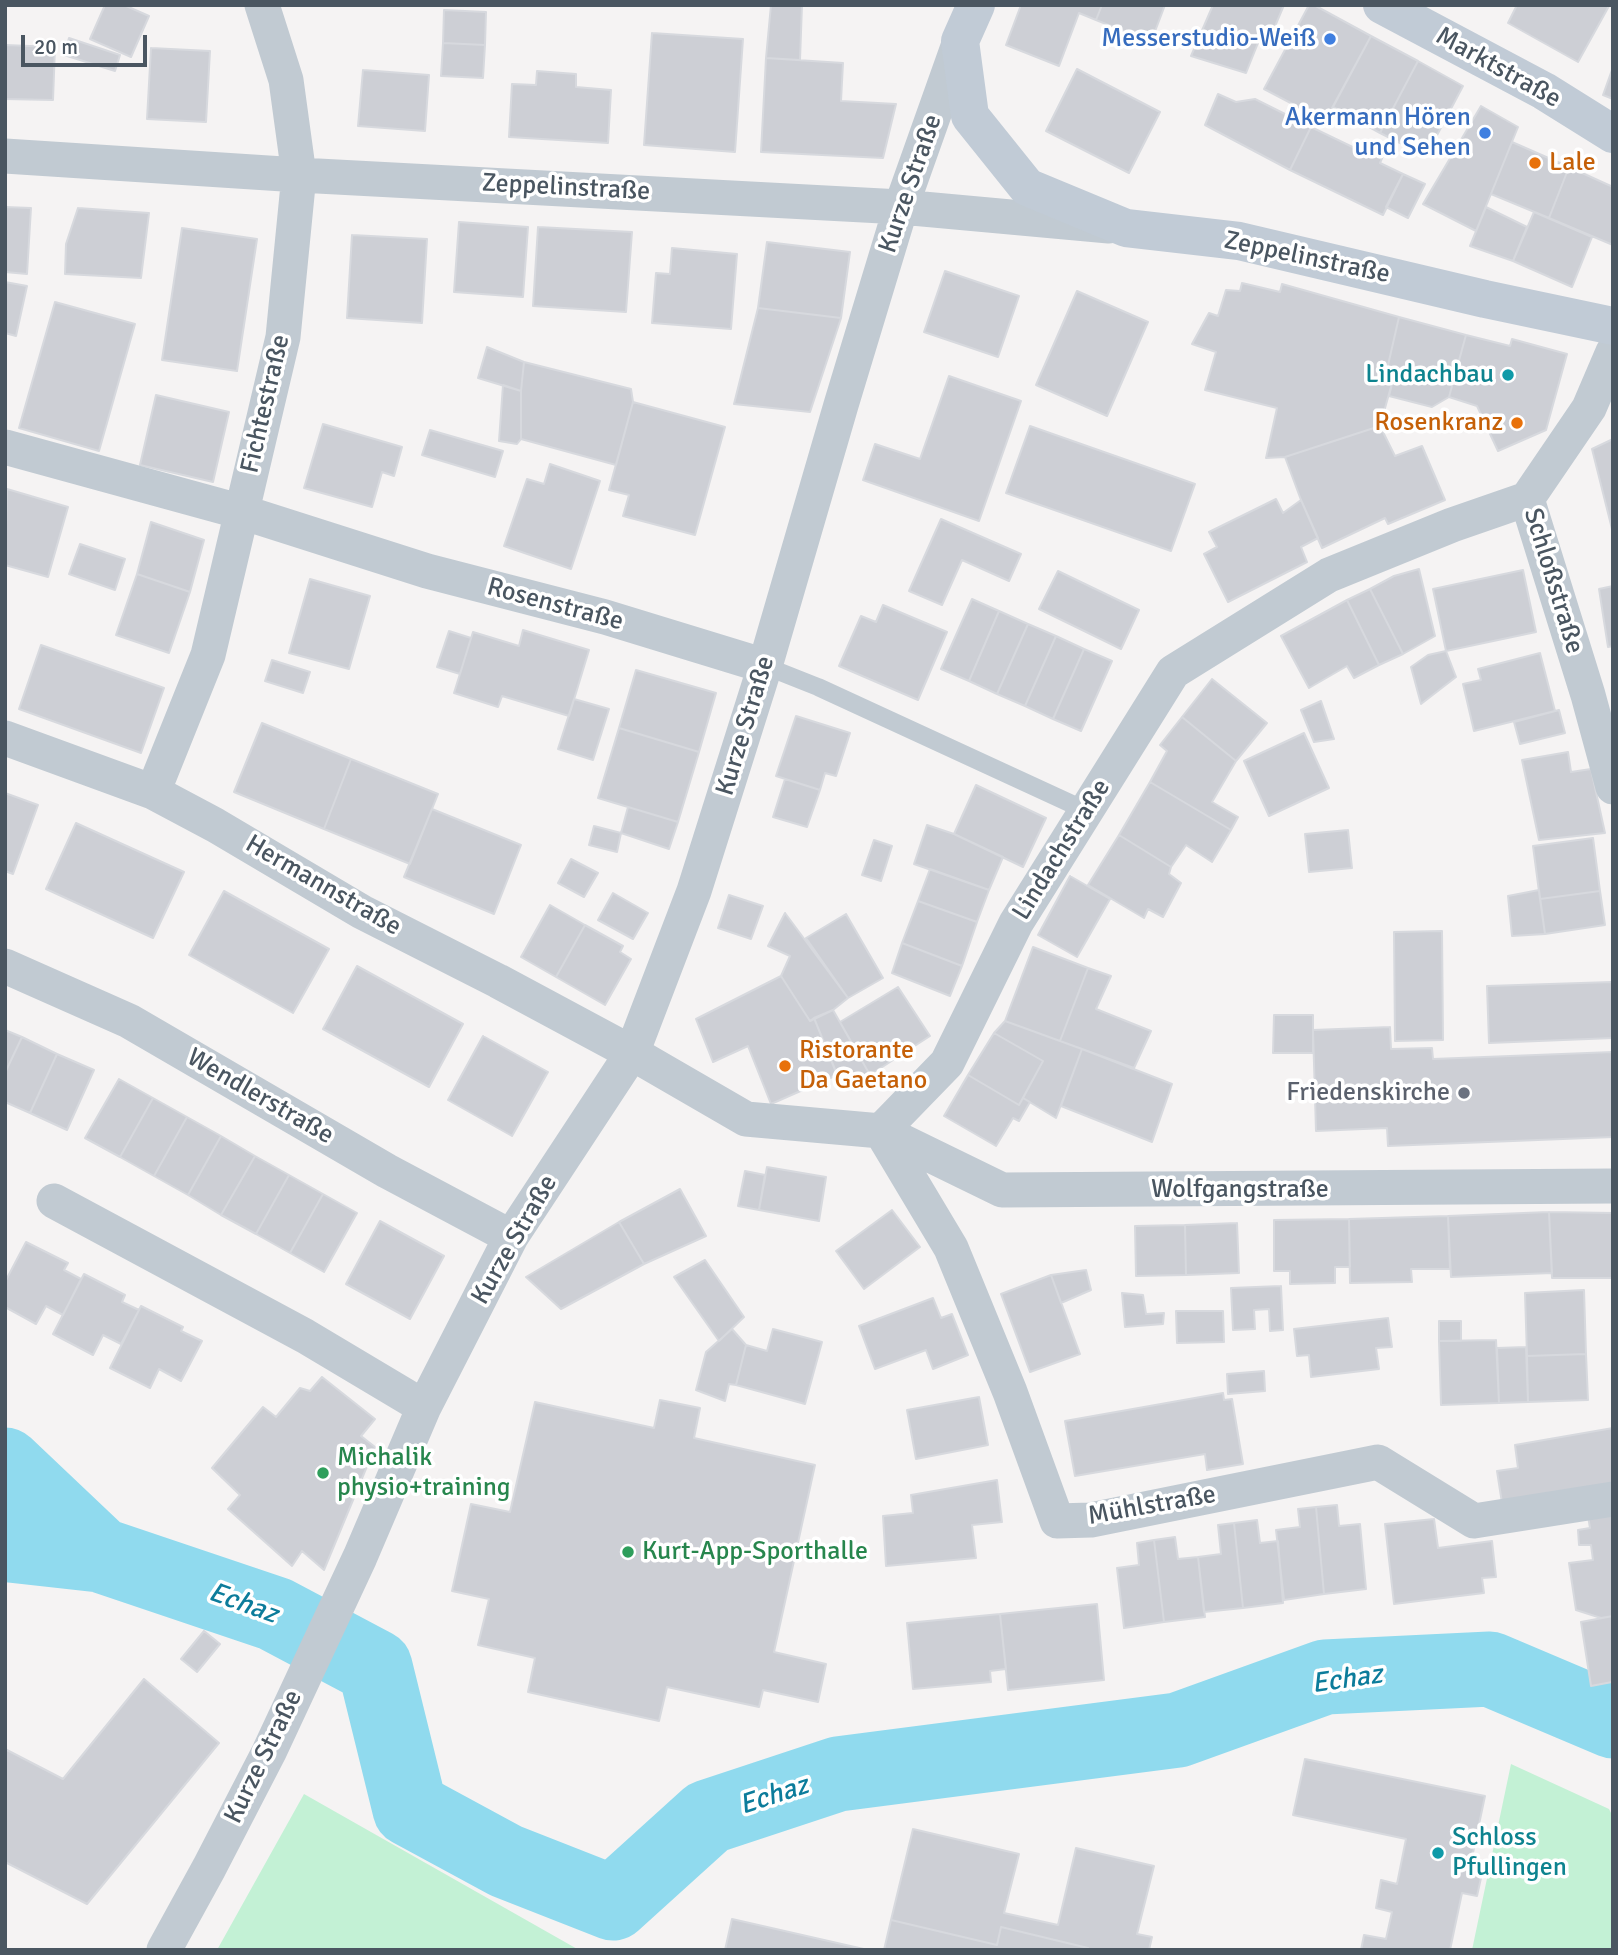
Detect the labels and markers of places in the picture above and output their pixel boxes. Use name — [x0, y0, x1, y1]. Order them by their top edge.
place label: Messerstudio-Weiß — [1101, 23, 1316, 55]
marker: Messerstudio-Weiß — [1322, 31, 1338, 47]
place label: Akermann Hören und Sehen — [1285, 102, 1471, 164]
marker: Akermann Hören und Sehen — [1477, 125, 1493, 141]
place label: Lale — [1549, 147, 1596, 179]
marker: Lale — [1527, 155, 1543, 171]
place label: Lindachbau — [1365, 359, 1494, 391]
marker: Lindachbau — [1500, 367, 1516, 383]
place label: Rosenkranz — [1374, 407, 1503, 439]
marker: Rosenkranz — [1509, 415, 1525, 431]
place label: Ristorante Da Gaetano — [799, 1035, 927, 1096]
marker: Ristorante Da Gaetano — [777, 1058, 793, 1074]
place label: Friedenskirche — [1286, 1077, 1450, 1109]
marker: Friedenskirche — [1456, 1085, 1472, 1101]
place label: Michalik physio+training — [337, 1442, 511, 1504]
marker: Michalik physio+training — [315, 1465, 331, 1481]
place label: Kurt-App-Sporthalle — [642, 1536, 868, 1568]
marker: Kurt-App-Sporthalle — [620, 1544, 636, 1560]
place label: Schloss Pfullingen — [1452, 1822, 1567, 1884]
marker: Schloss Pfullingen — [1430, 1845, 1446, 1861]

